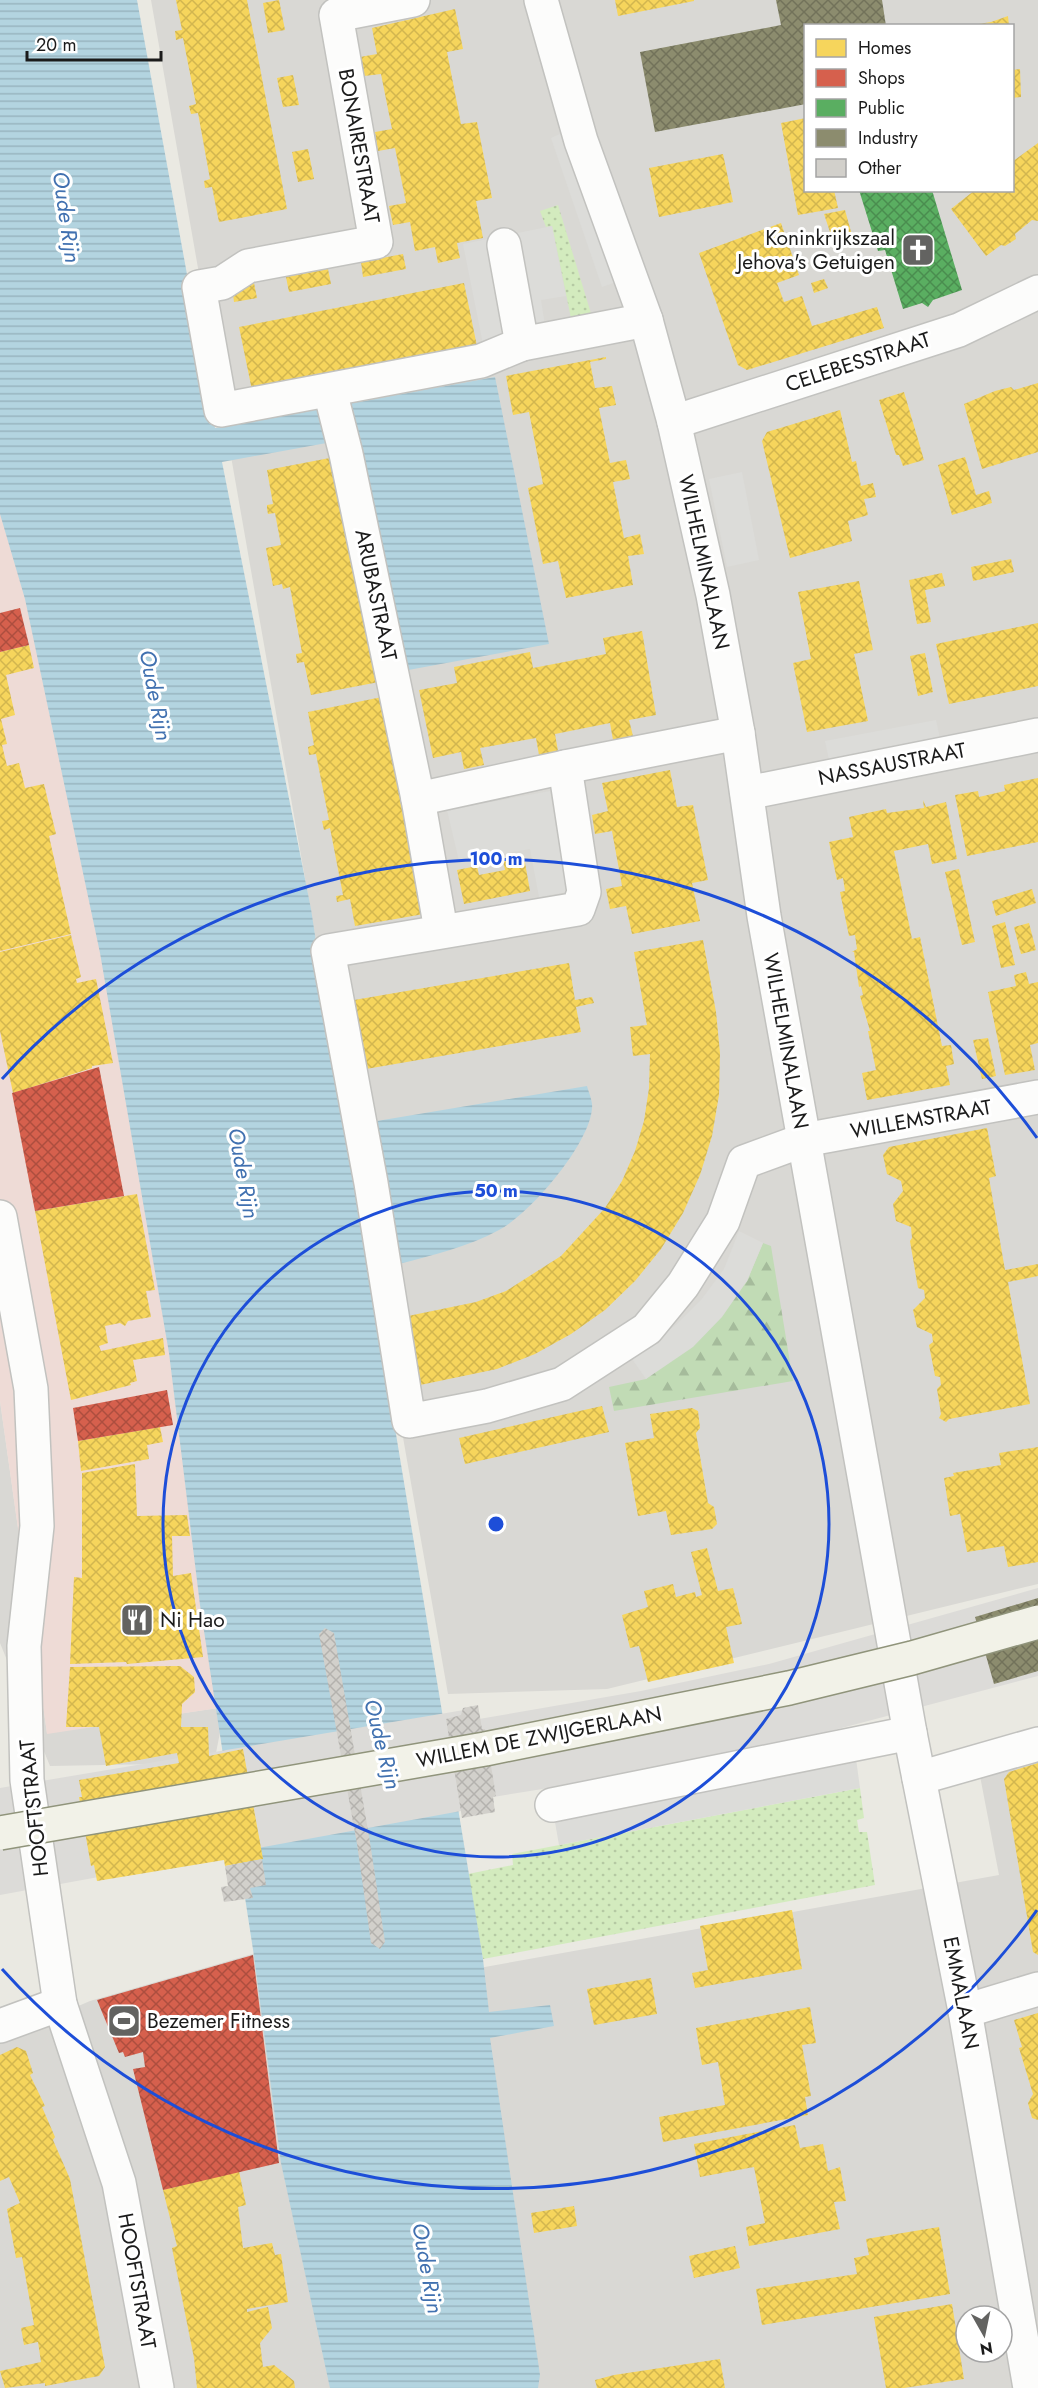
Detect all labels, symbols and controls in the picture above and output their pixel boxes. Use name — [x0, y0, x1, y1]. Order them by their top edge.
scale bar — [27, 24, 160, 62]
legend — [804, 24, 1014, 192]
text: 20 m — [36, 32, 76, 58]
text: Homes — [858, 35, 911, 61]
text: Shops — [858, 65, 905, 91]
street label: BONAIRESTRAAT — [331, 66, 387, 226]
text: Public — [858, 95, 905, 121]
text: Industry — [858, 125, 918, 151]
text: Other — [858, 155, 902, 181]
water label: Oude Rijn — [45, 169, 89, 265]
place label: Koninkrijkszaal Jehova's Getuigen — [734, 223, 895, 277]
church icon: Koninkrijkszaal Jehova's Getuigen — [900, 232, 936, 268]
street label: CELEBESSTRAAT — [781, 324, 935, 400]
street label: WILHELMINALAAN — [671, 472, 737, 652]
street label: ARUBASTRAAT — [347, 526, 405, 664]
water label: Oude Rijn — [132, 647, 180, 743]
street label: NASSAUSTRAAT — [816, 735, 969, 793]
text: 100 m — [469, 846, 523, 872]
street label: WILHELMINALAAN — [756, 951, 816, 1131]
street label: WILLEMSTRAAT — [848, 1092, 994, 1146]
water label: Oude Rijn — [220, 1125, 268, 1221]
text: 50 m — [474, 1178, 518, 1204]
centre of rings — [486, 1514, 506, 1534]
restaurant icon: Ni Hao — [119, 1602, 155, 1638]
place label: Ni Hao — [160, 1605, 225, 1635]
water label: Oude Rijn — [356, 1696, 410, 1792]
street label: WILLEM DE ZWIJGERLAAN — [414, 1699, 664, 1775]
street label: HOOFTSTRAAT — [12, 1738, 56, 1878]
street label: EMMALAAN — [935, 1934, 987, 2052]
sports icon: Bezemer Fitness — [106, 2003, 142, 2039]
place label: Bezemer Fitness — [147, 2006, 290, 2036]
street label: HOOFTSTRAAT — [110, 2211, 164, 2352]
water label: Oude Rijn — [404, 2220, 452, 2316]
north arrow — [954, 2304, 1014, 2364]
text: N — [978, 2336, 994, 2361]

